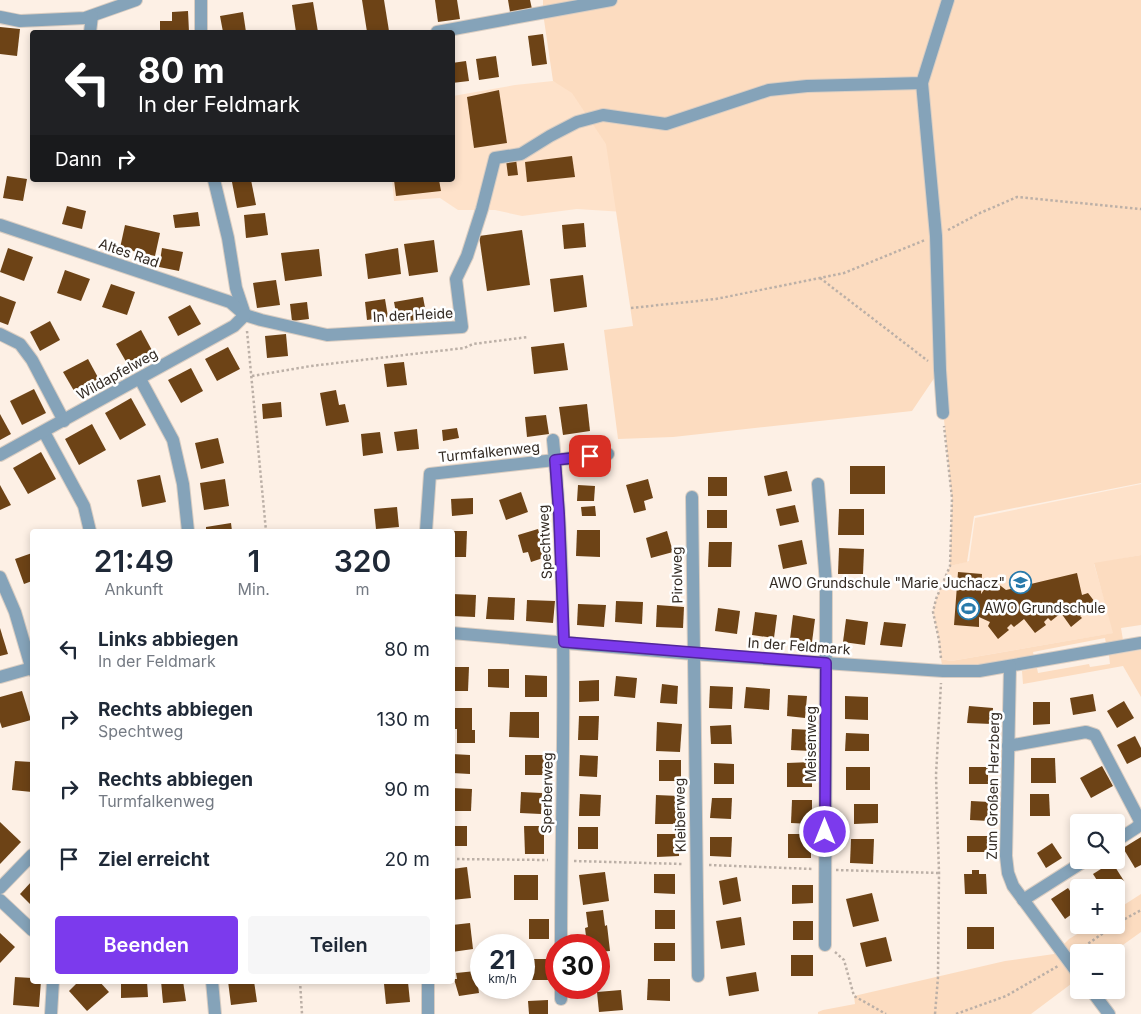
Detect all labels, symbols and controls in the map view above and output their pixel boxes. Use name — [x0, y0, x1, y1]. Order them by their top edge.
text: 80 m — [138, 49, 225, 91]
icon: left — [55, 50, 120, 115]
text: In der Feldmark — [138, 91, 300, 117]
icon: right — [112, 145, 140, 173]
text: Dann — [55, 148, 102, 171]
street label: Altes Rad — [97, 234, 162, 271]
street label: In der Heide — [372, 304, 454, 325]
street label: Wildapfelweg — [73, 344, 160, 403]
pin — [569, 435, 611, 477]
street label: Turmfalkenweg — [437, 438, 541, 465]
icon: arrive — [576, 442, 604, 470]
street label: Spechtweg — [534, 504, 555, 580]
text: 21:49 — [94, 543, 174, 579]
text: 1 — [247, 543, 260, 579]
text: 320 — [334, 543, 391, 579]
street label: Pirolweg — [668, 546, 685, 604]
school or university icon: AWO Grundschule "Marie Juchacz" — [1009, 571, 1033, 595]
place label: AWO Grundschule "Marie Juchacz" — [769, 574, 1005, 591]
text: Ankunft — [104, 579, 163, 599]
text: Min. — [238, 579, 270, 599]
text: m — [355, 579, 369, 599]
sports icon: AWO Grundschule — [956, 596, 980, 620]
place label: AWO Grundschule — [984, 599, 1106, 616]
text: Links abbiegen — [98, 628, 239, 651]
street label: In der Feldmark — [747, 633, 851, 658]
icon: left — [55, 635, 83, 663]
text: 80 m — [384, 638, 430, 661]
text: In der Feldmark — [98, 651, 216, 671]
text: Rechts abbiegen — [98, 698, 253, 721]
icon: right — [55, 705, 83, 733]
street label: Meisenweg — [802, 706, 819, 782]
text: 130 m — [377, 708, 430, 731]
street label: Zum Großen Herzberg — [983, 712, 1002, 860]
text: Spechtweg — [98, 721, 183, 741]
street label: Sperberweg — [537, 752, 556, 834]
text: Rechts abbiegen — [98, 768, 253, 791]
icon: right — [55, 775, 83, 803]
text: 90 m — [384, 778, 430, 801]
street label: Kleiberweg — [670, 778, 689, 852]
text: Turmfalkenweg — [98, 791, 215, 811]
position arrow — [798, 805, 850, 857]
map controls — [1070, 814, 1125, 999]
button: search — [1070, 814, 1125, 869]
icon: arrive — [55, 845, 83, 873]
text: Ziel erreicht — [98, 848, 210, 871]
text: 20 m — [384, 848, 430, 871]
button: + — [1070, 879, 1125, 934]
button: Beenden — [55, 916, 238, 974]
button: Teilen — [248, 916, 430, 974]
speed limit sign: 30 — [545, 934, 610, 999]
button: − — [1070, 944, 1125, 999]
text: 21 — [489, 945, 516, 975]
text: km/h — [488, 971, 517, 986]

